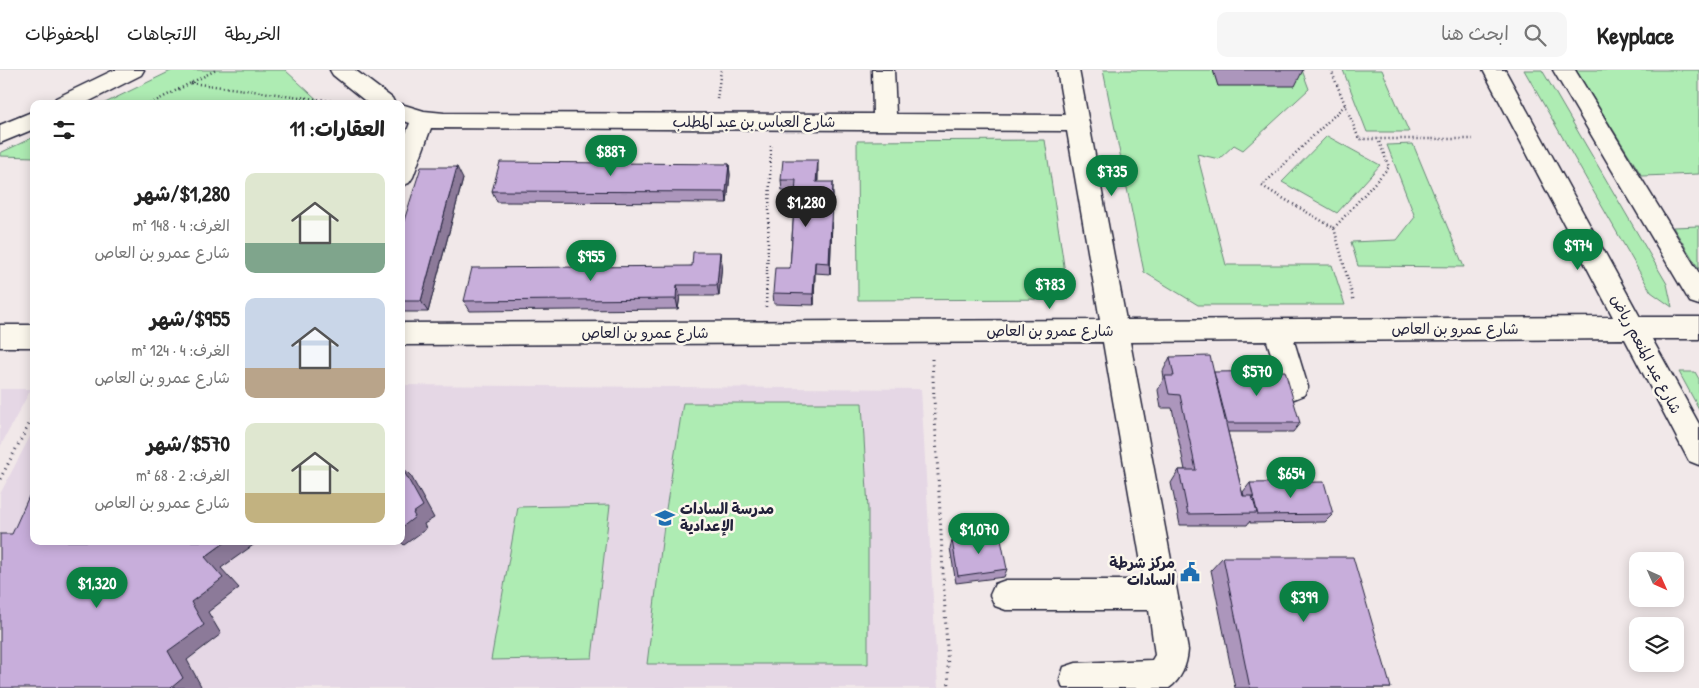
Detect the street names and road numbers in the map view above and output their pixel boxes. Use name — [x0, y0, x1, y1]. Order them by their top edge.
street label: شارع العباس بن عبد المطلب — [673, 111, 835, 132]
street label: شارع عبد المنعم رياض — [1604, 290, 1687, 418]
street label: شارع عمرو بن العاص — [1391, 318, 1519, 339]
street label: شارع عمرو بن العاص — [986, 320, 1114, 341]
street label: شارع عمرو بن العاص — [581, 322, 709, 343]

